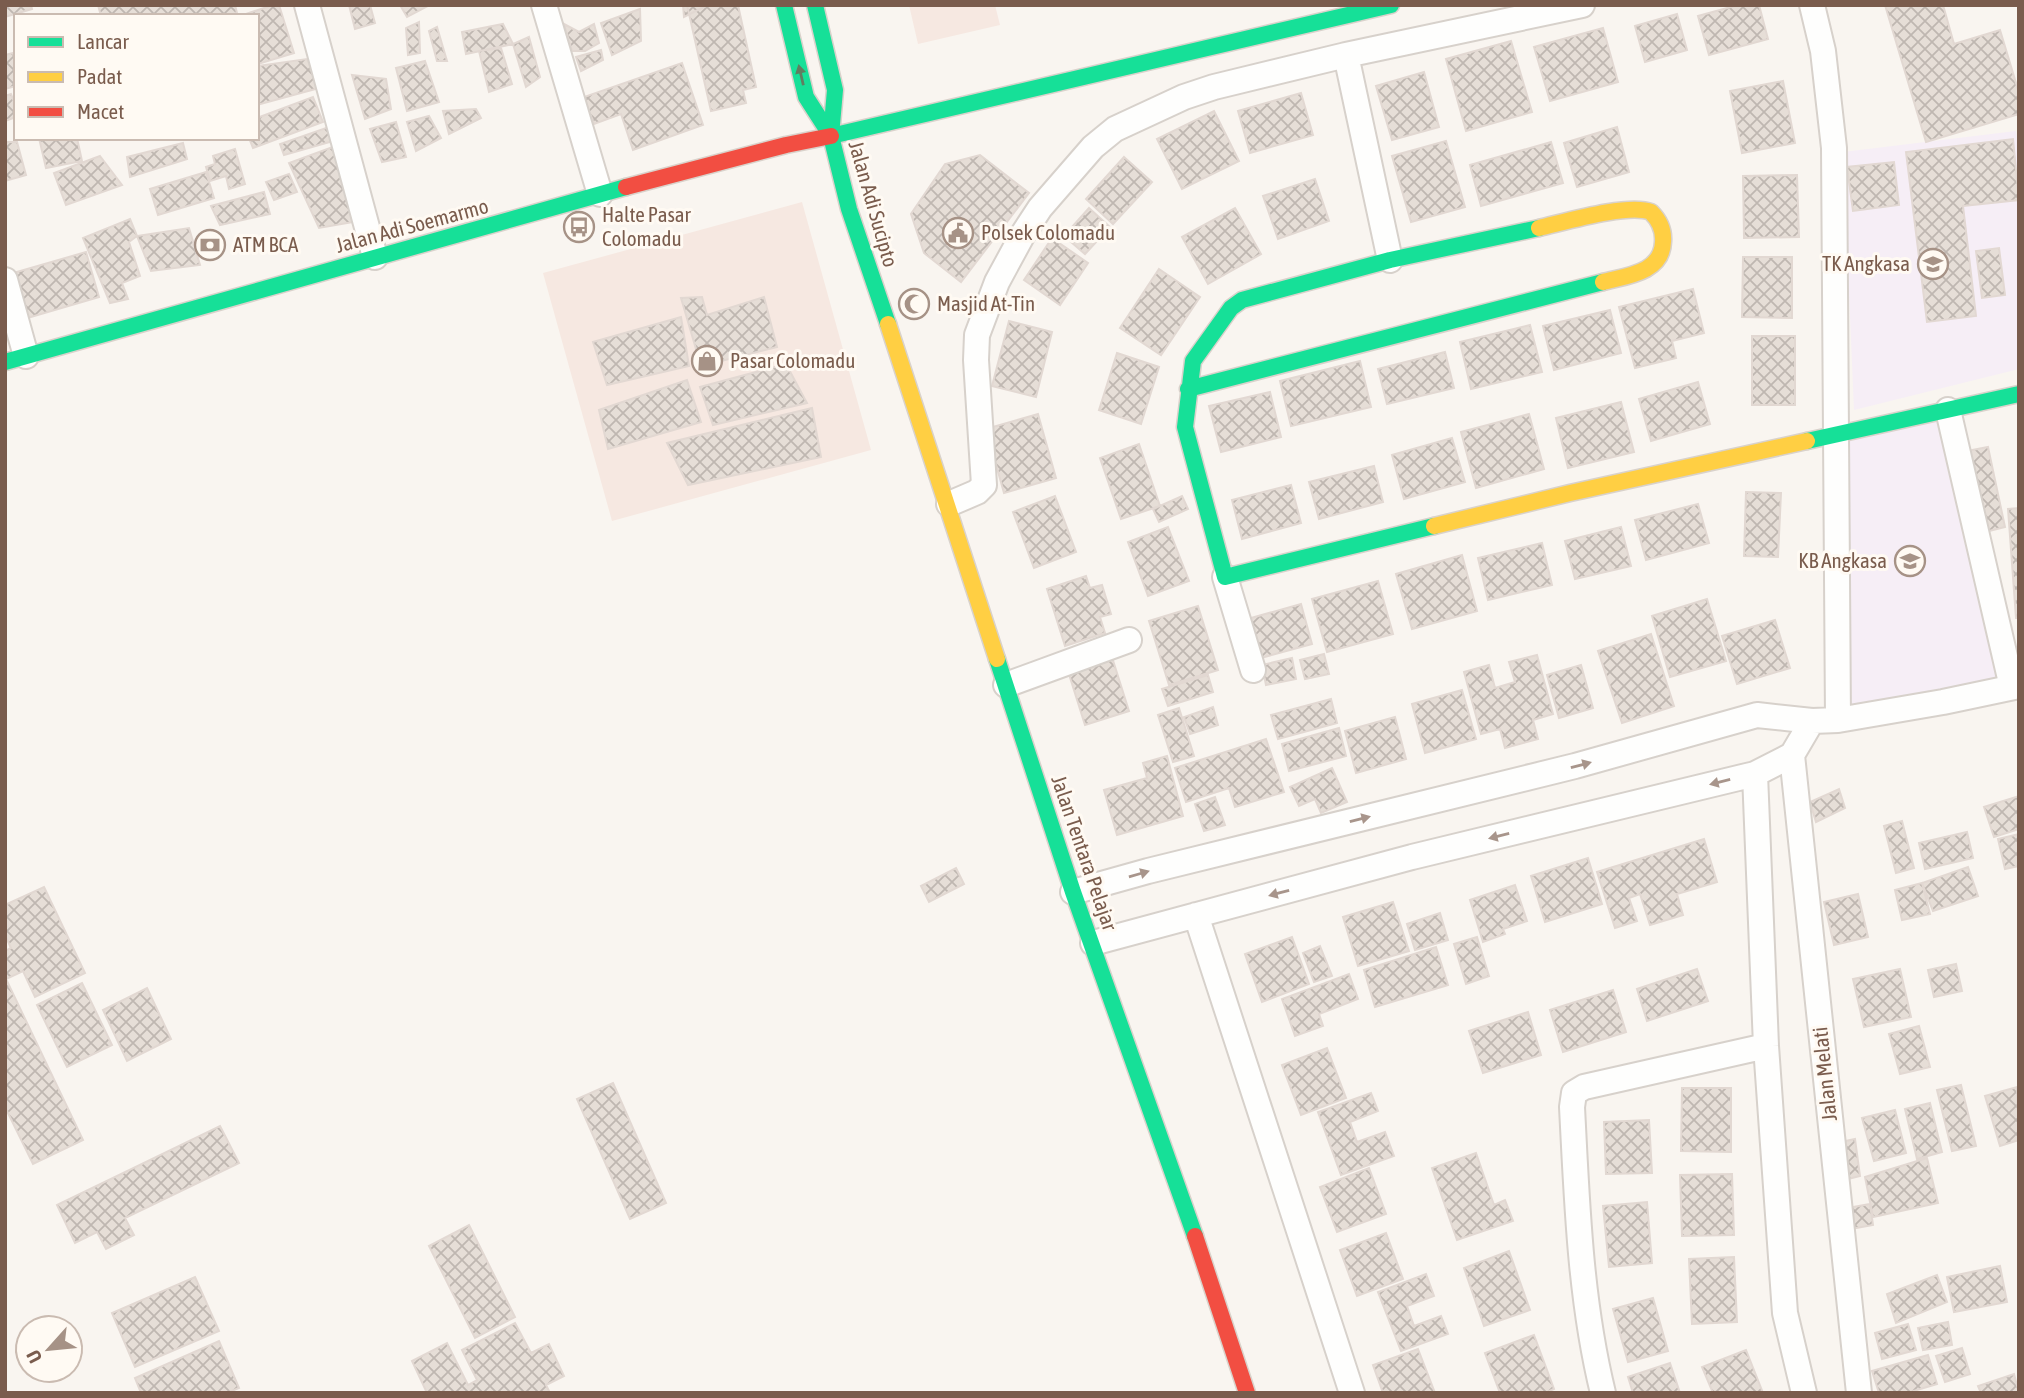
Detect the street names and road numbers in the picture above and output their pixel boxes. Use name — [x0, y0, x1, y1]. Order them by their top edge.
street label: Jalan Adi Sucipto — [845, 138, 903, 270]
street label: Jalan Adi Soemarmo — [333, 193, 491, 257]
street label: Jalan Tentara Pelajar — [1047, 772, 1123, 934]
street label: Jalan Melati — [1807, 1026, 1841, 1122]

